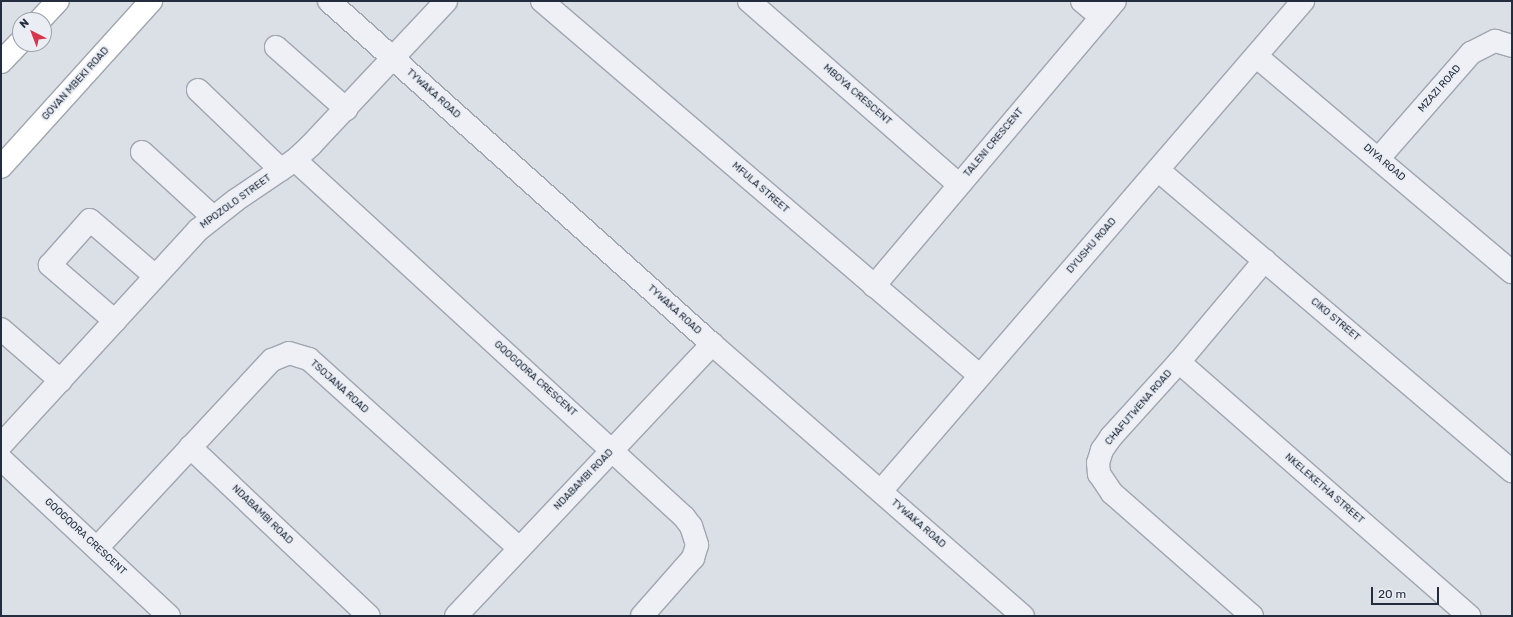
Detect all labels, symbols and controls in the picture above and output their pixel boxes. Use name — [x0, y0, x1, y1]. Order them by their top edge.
north arrow — [12, 12, 52, 52]
text: N — [17, 16, 32, 31]
street label: GOVAN MBEKI ROAD — [40, 45, 112, 123]
street label: MBOYA CRESCENT — [820, 62, 894, 128]
street label: MZAZI ROAD — [1416, 63, 1464, 115]
street label: TYWAKA ROAD — [403, 67, 463, 121]
street label: TALENI CRESCENT — [962, 106, 1026, 180]
street label: DIYA ROAD — [1360, 142, 1408, 184]
street label: MFULA STREET — [729, 160, 791, 216]
street label: MPOZOLO STREET — [198, 172, 274, 232]
street label: DYUSHU ROAD — [1065, 216, 1119, 276]
street label: TYWAKA ROAD — [644, 283, 704, 337]
street label: CIKO STREET — [1308, 296, 1362, 344]
street label: GQOGQORA CRESCENT — [491, 339, 579, 419]
street label: TSOJANA ROAD — [307, 358, 371, 416]
street label: CHAFUTWENA ROAD — [1103, 368, 1175, 448]
street label: NDABAMBI ROAD — [552, 447, 616, 513]
street label: NKELEKETHA STREET — [1282, 451, 1366, 527]
street label: NDABAMBI ROAD — [229, 483, 295, 547]
street label: GQOGQORA CRESCENT — [42, 496, 128, 578]
street label: TYWAKA ROAD — [888, 497, 948, 551]
scale bar — [1373, 579, 1441, 605]
text: 20 m — [1378, 587, 1406, 601]

